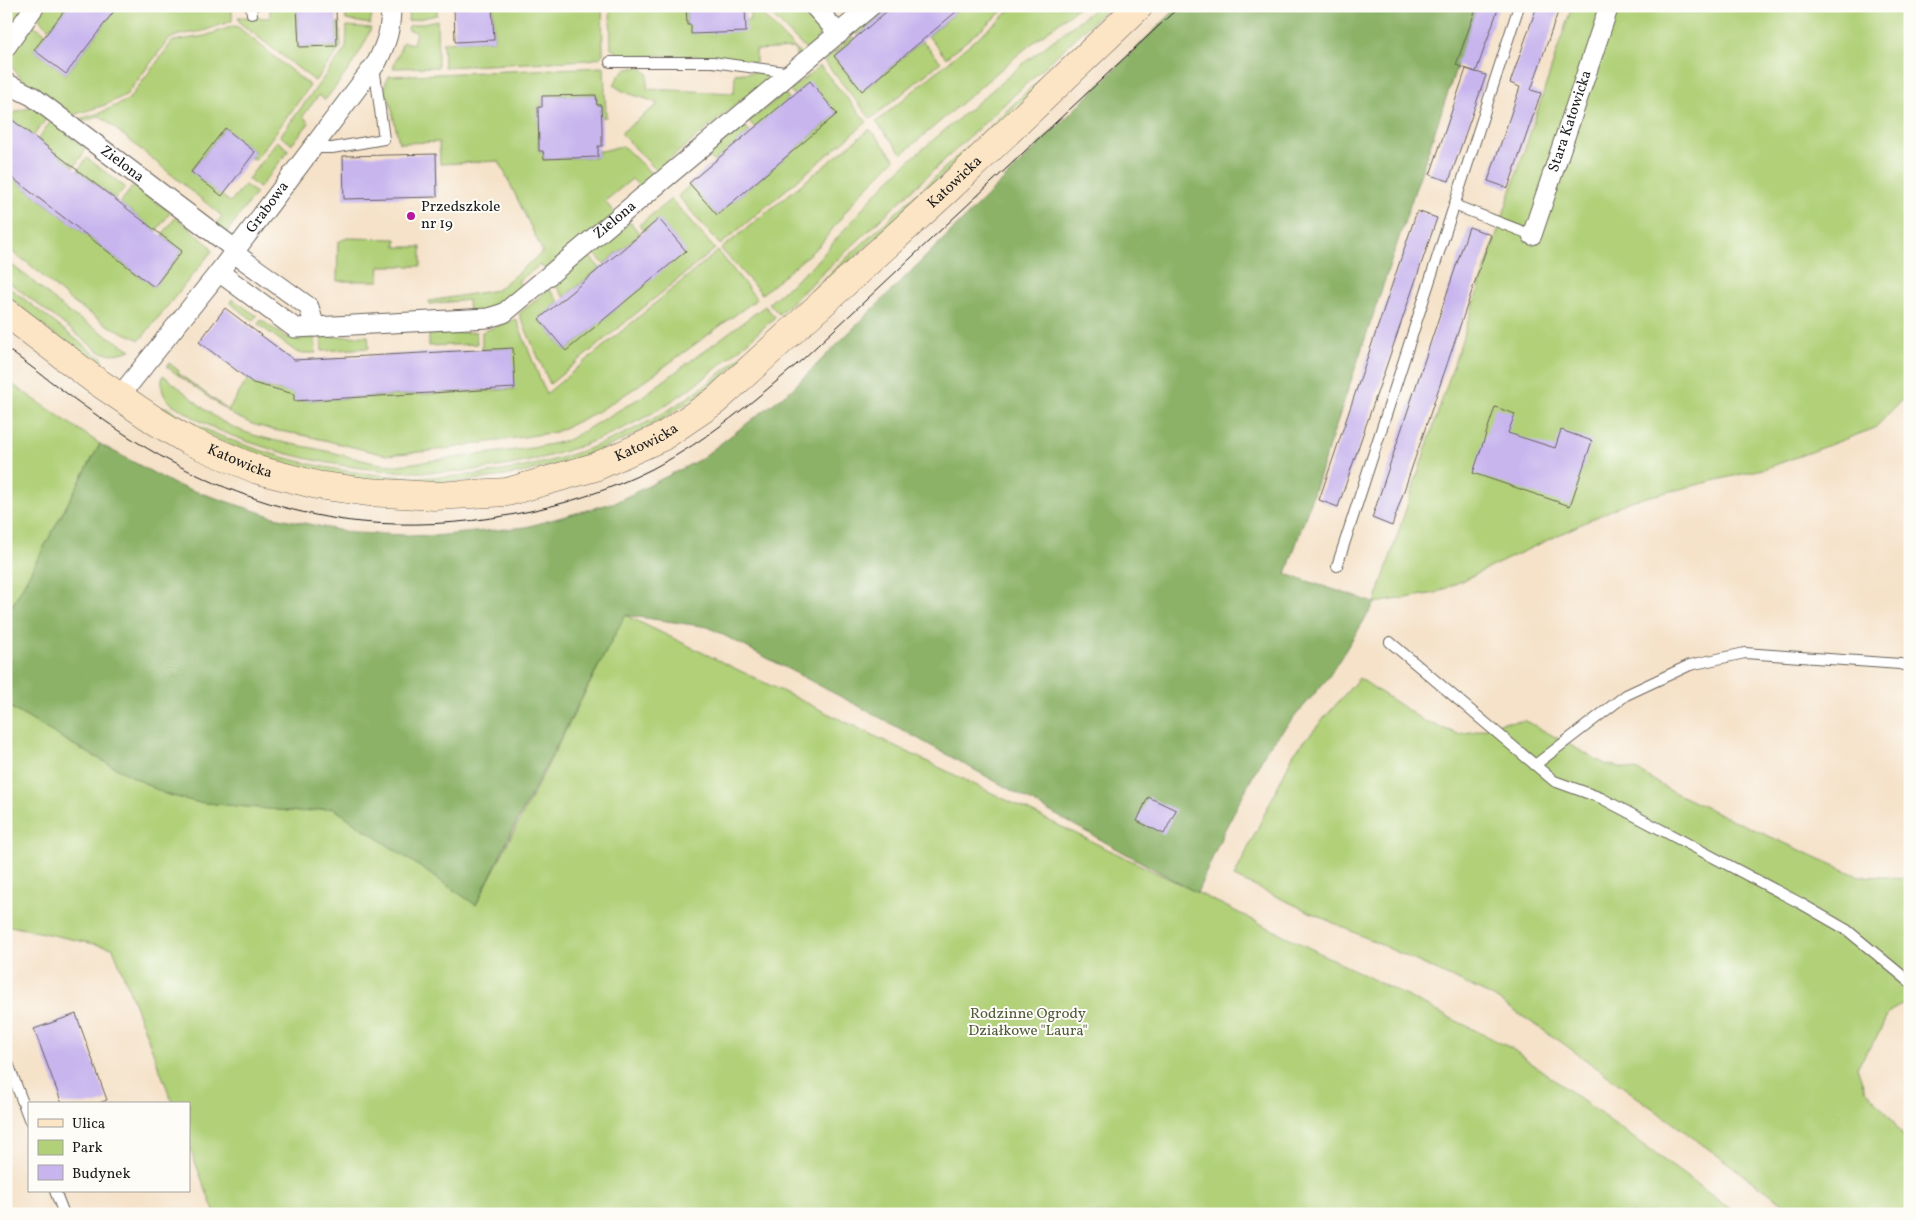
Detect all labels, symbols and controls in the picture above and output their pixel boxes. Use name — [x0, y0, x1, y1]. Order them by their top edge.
street label: Stara Katowicka — [1543, 67, 1597, 175]
street label: Zielona — [96, 141, 148, 187]
street label: Katowicka — [923, 151, 987, 214]
street label: Grabowa — [241, 177, 294, 238]
street label: Zielona — [589, 196, 641, 244]
place label: Przedszkole nr 19 — [421, 197, 500, 235]
marker: Przedszkole nr 19 — [405, 210, 417, 222]
street label: Katowicka — [611, 418, 683, 467]
street label: Katowicka — [204, 439, 274, 484]
park label: Rodzinne Ogrody Działkowe "Laura" — [968, 1004, 1088, 1042]
legend — [28, 1102, 190, 1192]
text: Ulica — [72, 1114, 105, 1135]
text: Park — [72, 1138, 103, 1159]
text: Budynek — [72, 1164, 131, 1185]

